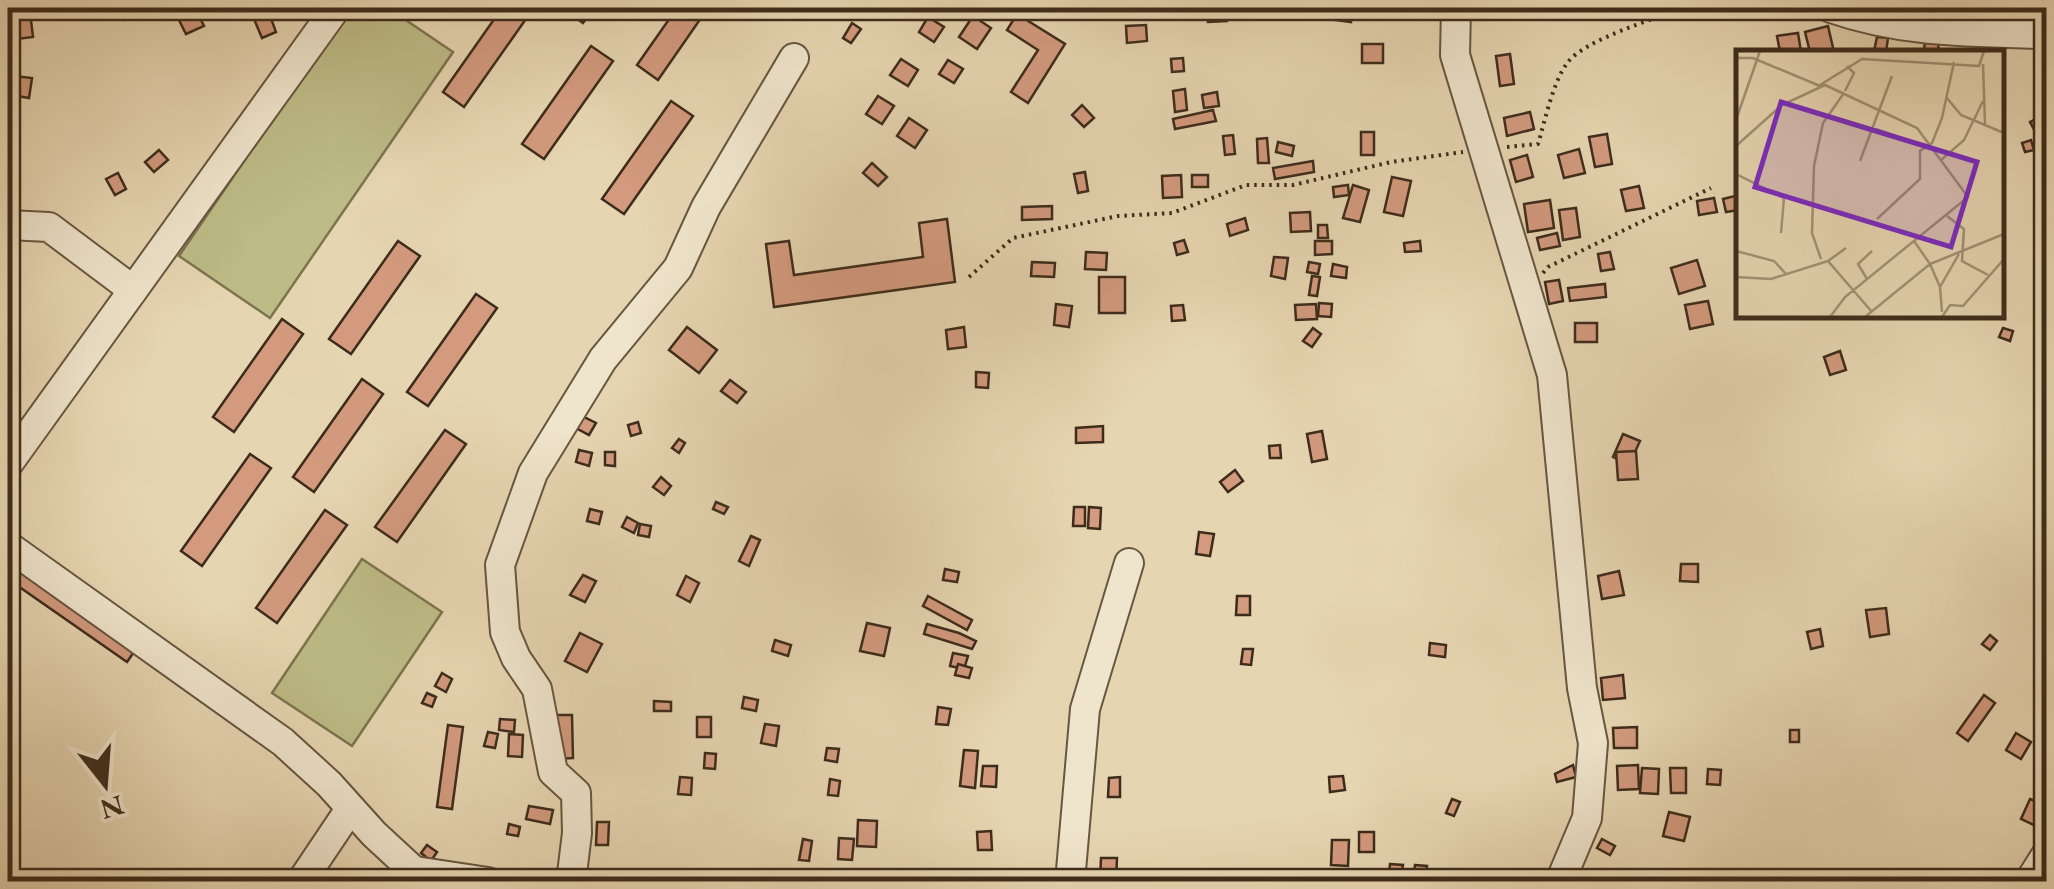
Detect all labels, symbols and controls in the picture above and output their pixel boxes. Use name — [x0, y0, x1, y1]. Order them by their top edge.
inset map — [1736, 50, 2004, 318]
north arrow — [55, 734, 155, 834]
text: N — [96, 787, 128, 829]

